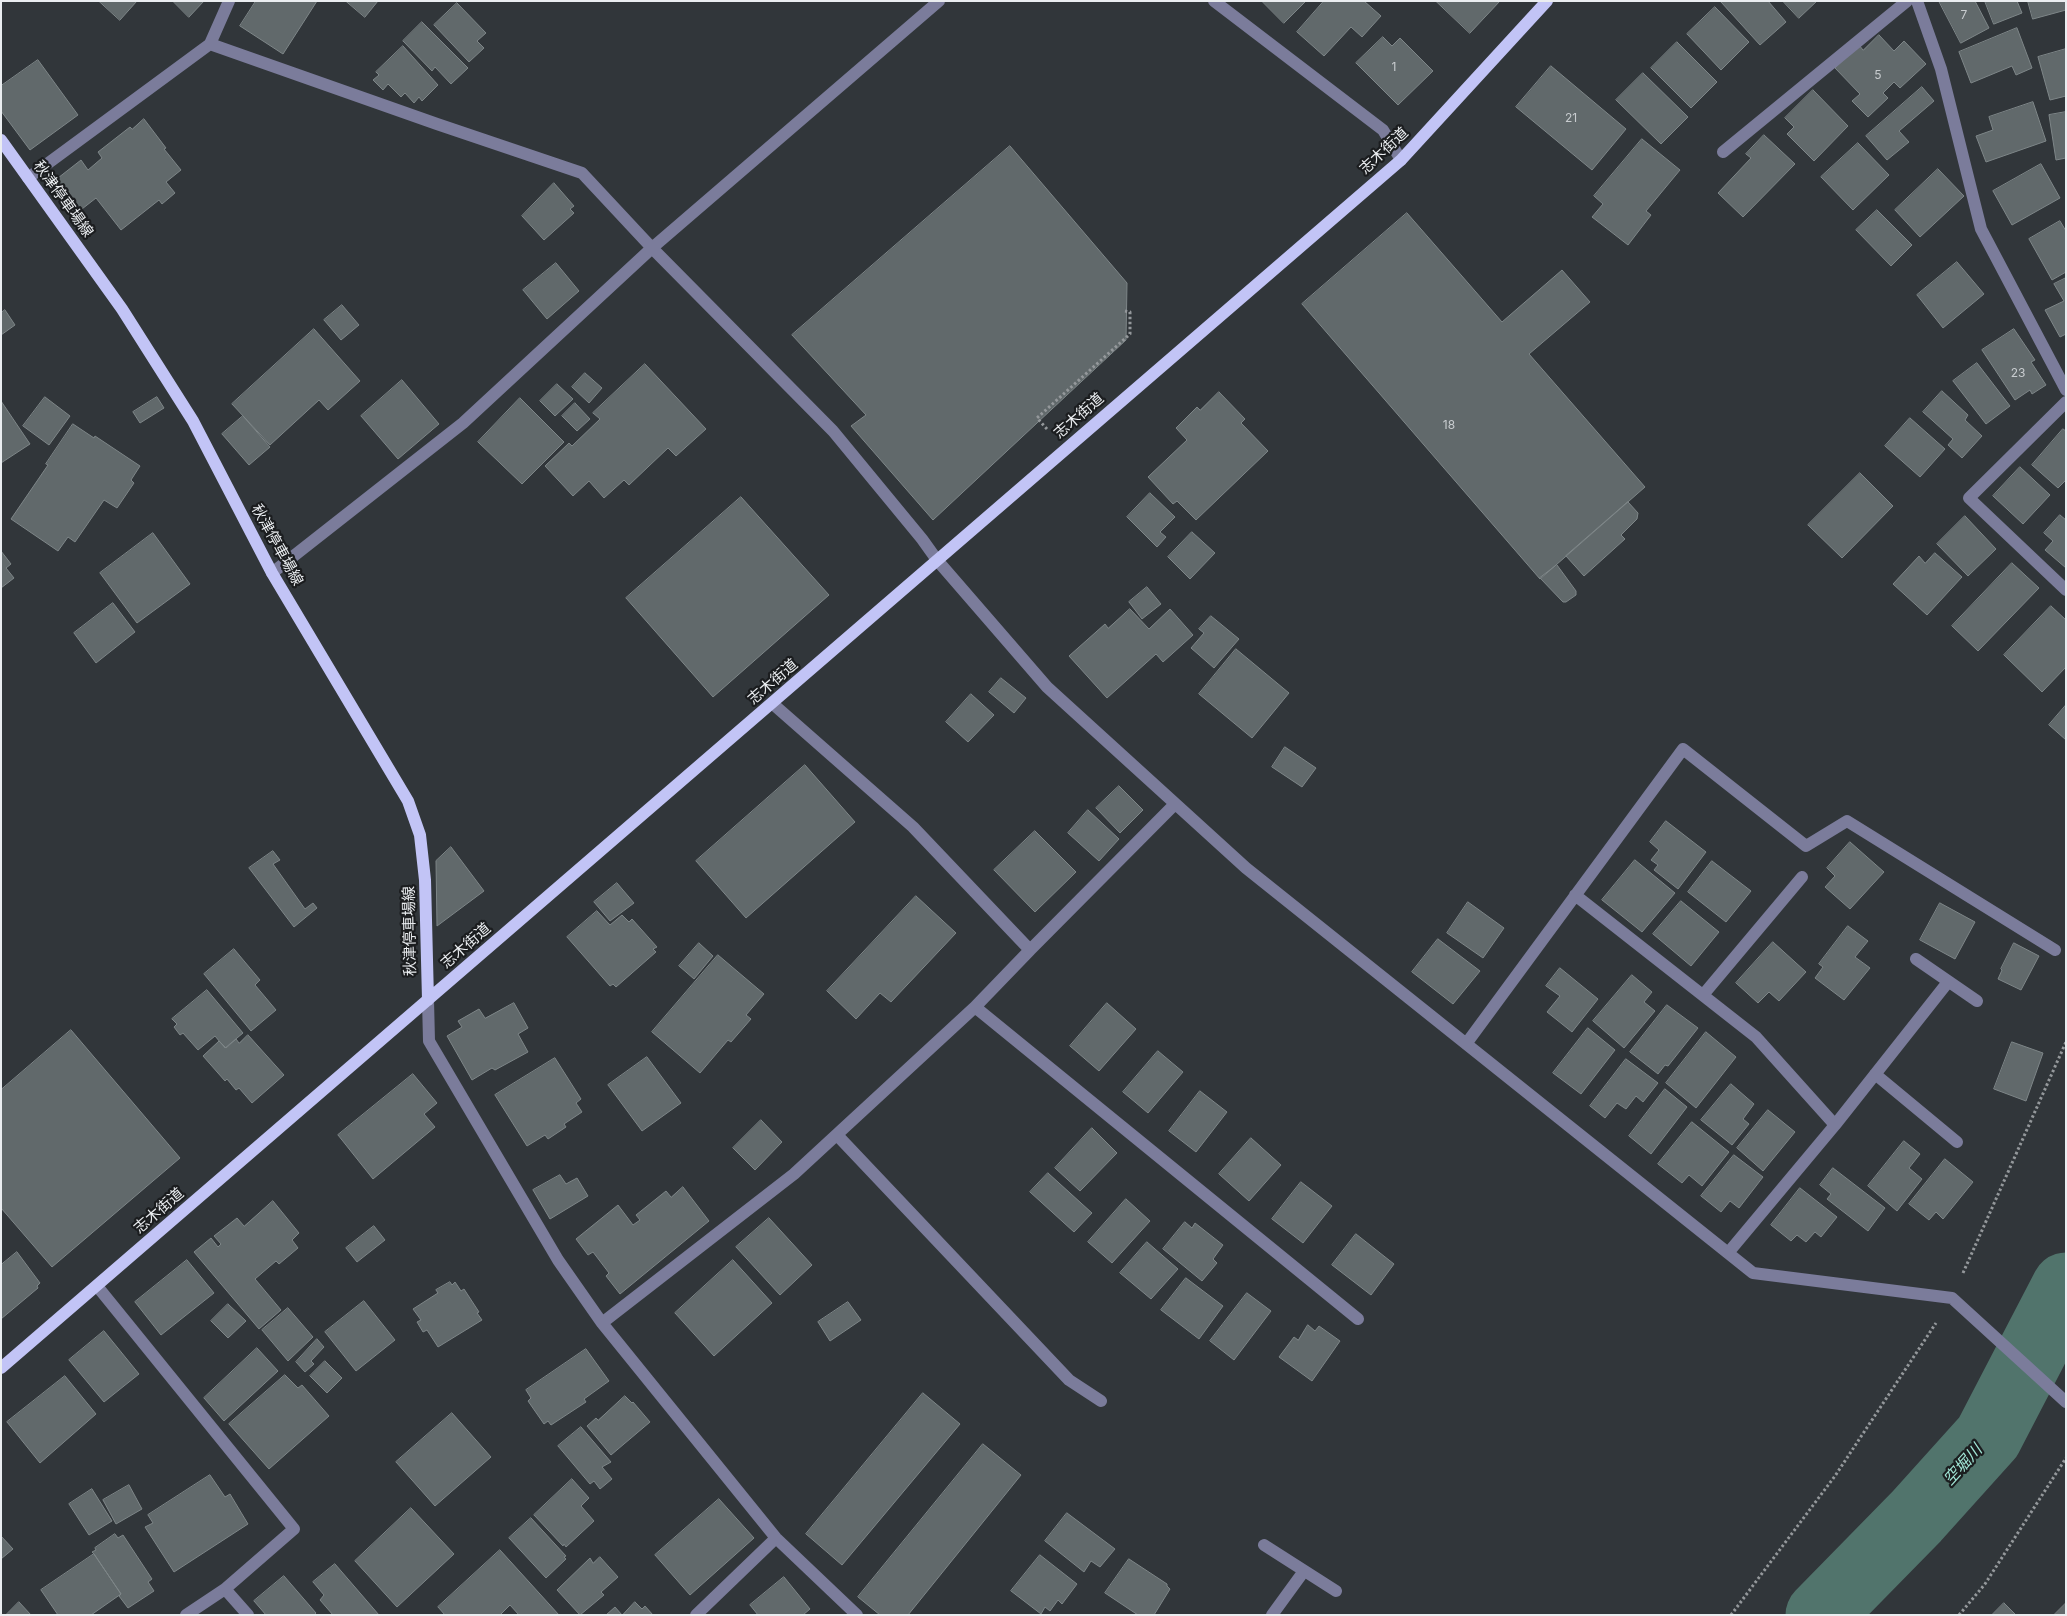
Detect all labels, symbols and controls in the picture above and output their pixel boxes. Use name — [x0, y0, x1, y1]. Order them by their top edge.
house number: 7 — [1961, 8, 1967, 22]
house number: 1 — [1392, 60, 1396, 74]
house number: 5 — [1874, 68, 1882, 82]
house number: 21 — [1565, 111, 1577, 125]
street label: 志木街道 — [1356, 124, 1412, 178]
street label: 秋津停車場線 — [29, 157, 97, 241]
house number: 23 — [2011, 366, 2025, 380]
street label: 志木街道 — [1050, 390, 1108, 442]
house number: 18 — [1443, 418, 1455, 432]
street label: 秋津停車場線 — [247, 501, 307, 589]
street label: 志木街道 — [744, 656, 802, 708]
street label: 秋津停車場線 — [400, 886, 420, 976]
street label: 志木街道 — [437, 920, 495, 972]
street label: 志木街道 — [130, 1185, 188, 1237]
water label: 空堀川 — [1940, 1441, 1986, 1489]

